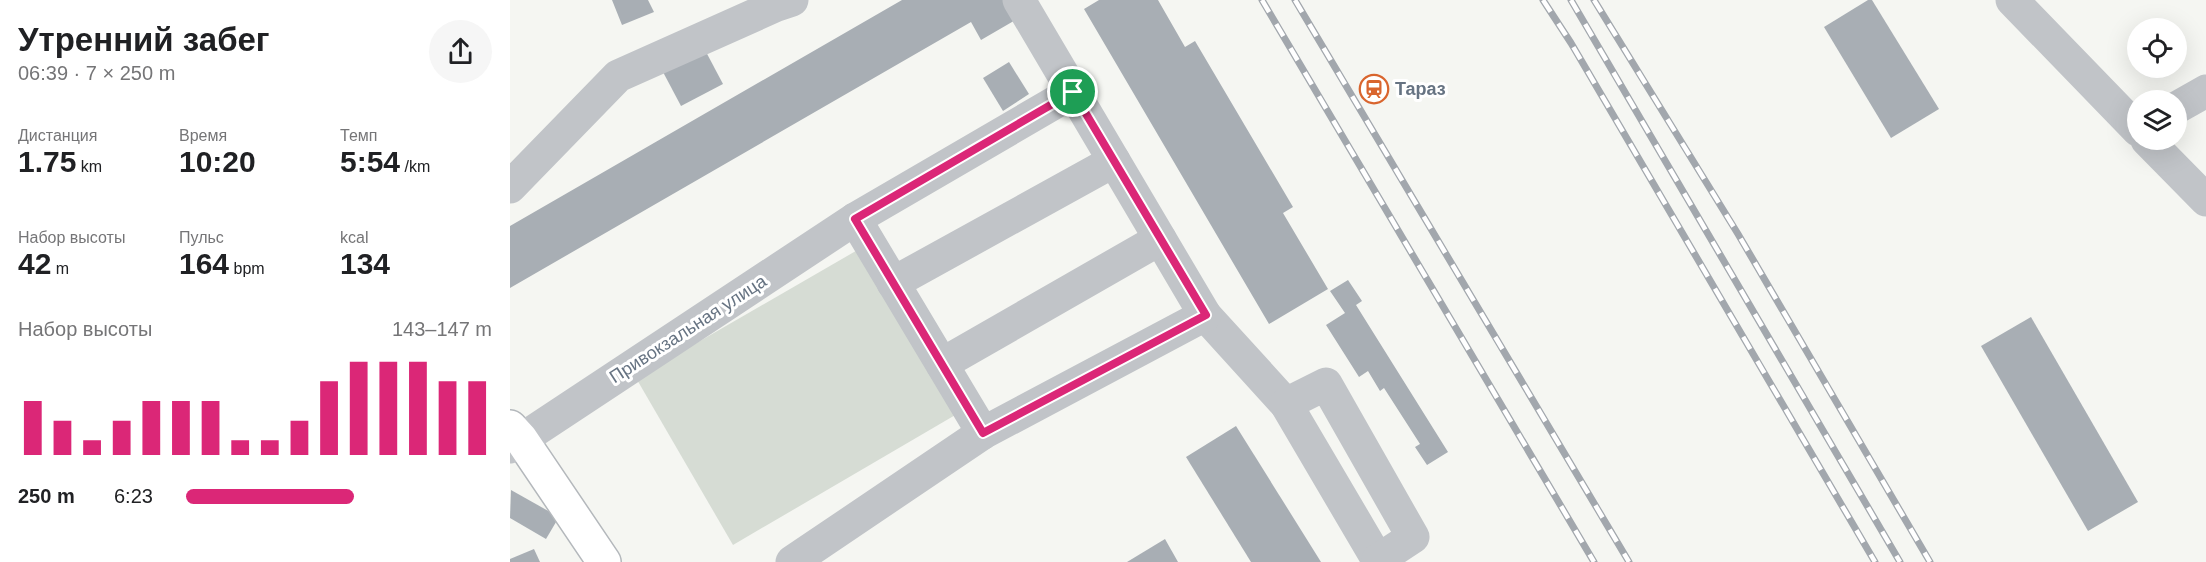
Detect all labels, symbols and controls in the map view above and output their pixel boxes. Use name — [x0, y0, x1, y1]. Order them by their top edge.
map controls — [2127, 18, 2187, 150]
button: locate — [2127, 18, 2187, 78]
button: share — [429, 20, 492, 83]
text: Утренний забег — [18, 21, 270, 58]
text: 06:39 · 7 × 250 m — [18, 62, 175, 84]
pin — [1047, 66, 1098, 117]
station icon: Тараз — [1358, 73, 1390, 105]
icon: arrive — [1056, 75, 1089, 108]
place label: Тараз — [1395, 79, 1446, 99]
button: layers — [2127, 90, 2187, 150]
text: Дистанция — [18, 127, 97, 144]
text: Время — [179, 127, 227, 144]
text: Темп — [340, 127, 377, 144]
text: 1.75 — [18, 145, 76, 178]
text: 10:20 — [179, 145, 256, 178]
text: 5:54 — [340, 145, 400, 178]
text: km — [76, 158, 102, 175]
text: /km — [400, 158, 430, 175]
text: Набор высоты — [18, 229, 125, 246]
text: Пульс — [179, 229, 224, 246]
text: kcal — [340, 229, 368, 246]
text: 42 — [18, 247, 51, 280]
text: 164 — [179, 247, 229, 280]
text: 134 — [340, 247, 390, 280]
text: m — [51, 260, 69, 277]
text: bpm — [229, 260, 265, 277]
street label: Привокзальная улица — [606, 270, 771, 387]
text: Набор высоты — [18, 318, 152, 340]
text: 143–147 m — [392, 318, 492, 340]
text: 250 m — [18, 485, 75, 507]
text: 6:23 — [114, 485, 153, 507]

